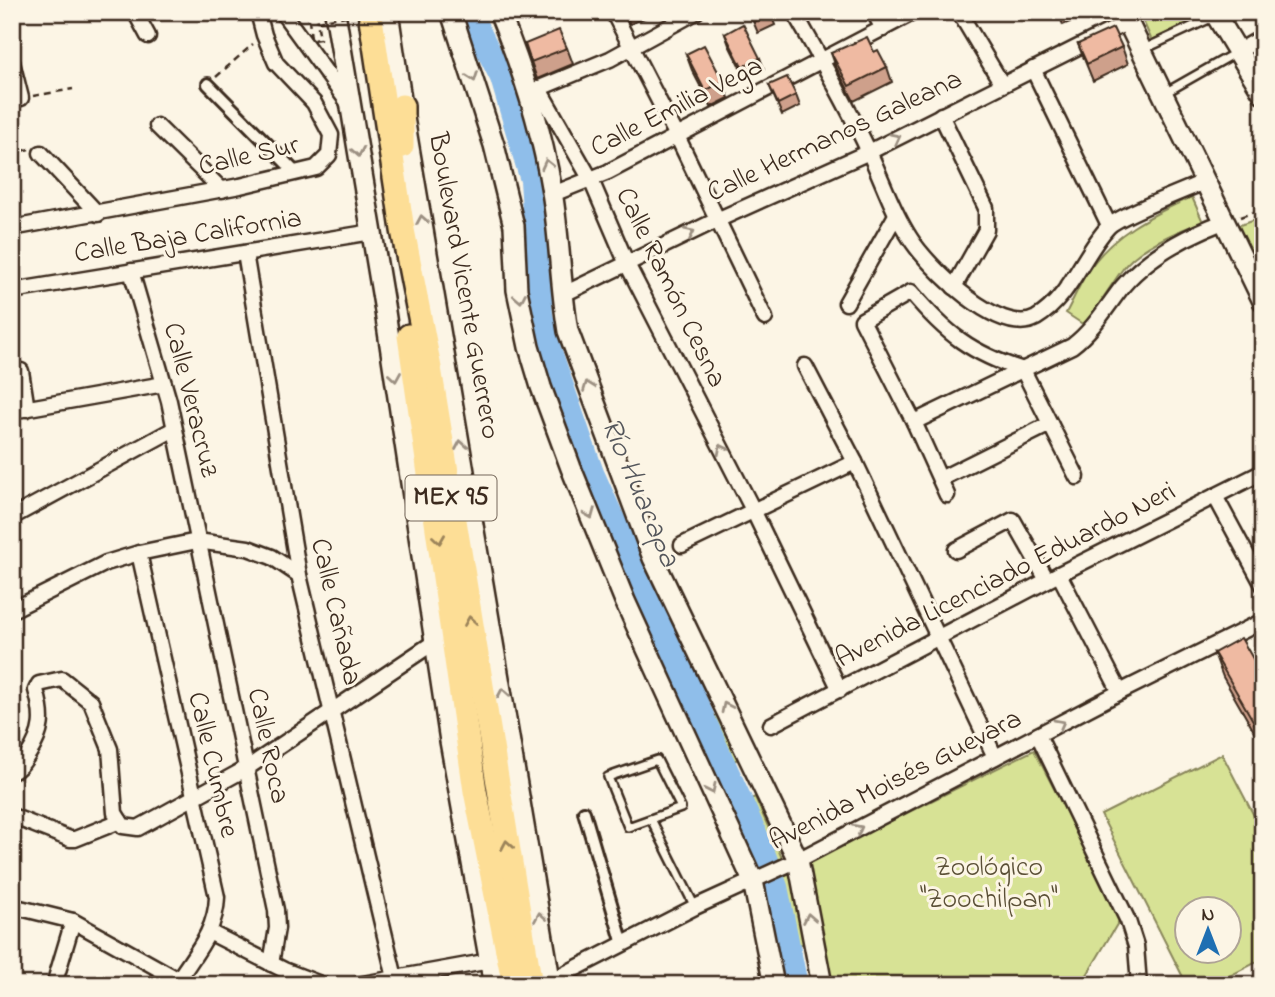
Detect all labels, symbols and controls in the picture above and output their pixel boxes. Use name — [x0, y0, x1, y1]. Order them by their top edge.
street label: Calle Emilia Vega — [584, 47, 770, 169]
street label: Calle Hermanos Galeana — [701, 60, 969, 214]
one-way arrow — [465, 70, 479, 82]
street label: Calle Sur — [195, 125, 304, 188]
street label: Boulevard Vicente Guerrero — [416, 129, 510, 442]
one-way arrow — [889, 133, 901, 147]
one-way arrow — [350, 146, 365, 158]
one-way arrow — [540, 158, 555, 170]
street label: Calle Ramón Cesna — [604, 181, 736, 395]
street label: Calle Baja California — [71, 199, 305, 275]
one-way arrow — [415, 214, 430, 226]
one-way arrow — [683, 228, 695, 242]
one-way arrow — [511, 292, 526, 304]
street label: Calle Veracruz — [151, 319, 229, 482]
one-way arrow — [387, 371, 402, 382]
one-way arrow — [583, 380, 597, 392]
water label: Río Huacapa — [588, 412, 690, 575]
one-way arrow — [454, 439, 469, 450]
one-way arrow — [716, 444, 730, 456]
street label: Avenida Licenciado Eduardo Neri — [829, 472, 1183, 680]
road number: MEX 95 — [406, 476, 496, 520]
one-way arrow — [581, 507, 595, 519]
one-way arrow — [431, 533, 446, 545]
street label: Calle Cañada — [298, 534, 372, 690]
one-way arrow — [463, 615, 478, 626]
street label: Calle Roca — [235, 684, 299, 808]
one-way arrow — [496, 687, 511, 699]
street label: Calle Cumbre — [175, 688, 249, 842]
street label: Avenida Moisés Guevara — [763, 700, 1029, 862]
one-way arrow — [720, 702, 734, 715]
one-way arrow — [1053, 718, 1065, 732]
one-way arrow — [703, 782, 717, 795]
one-way arrow — [851, 823, 863, 837]
one-way arrow — [501, 839, 516, 851]
park label: Zoológico "Zoochilpan" — [920, 848, 1058, 921]
north arrow — [1174, 895, 1244, 965]
text: N — [1202, 902, 1215, 929]
one-way arrow — [533, 911, 548, 923]
one-way arrow — [802, 912, 817, 924]

